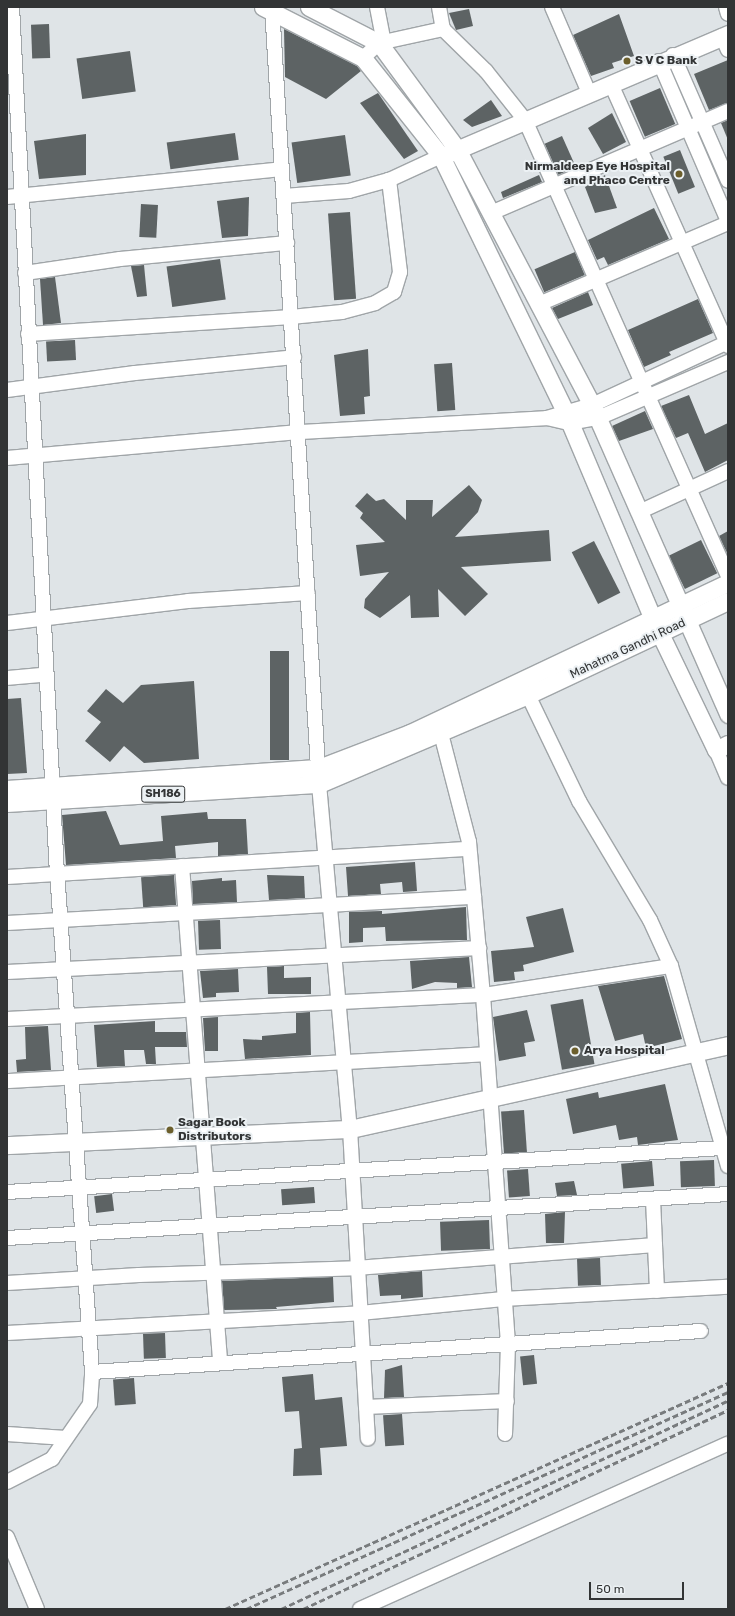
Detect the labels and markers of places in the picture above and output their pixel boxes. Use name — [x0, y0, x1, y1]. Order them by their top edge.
place label: S V C Bank — [635, 54, 698, 68]
marker: S V C Bank — [622, 56, 632, 66]
place label: Nirmaldeep Eye Hospital and Phaco Centre — [525, 160, 670, 188]
marker: Nirmaldeep Eye Hospital and Phaco Centre — [673, 168, 685, 180]
place label: Arya Hospital — [584, 1044, 665, 1058]
marker: Arya Hospital — [569, 1045, 581, 1057]
place label: Sagar Book Distributors — [178, 1116, 251, 1144]
marker: Sagar Book Distributors — [165, 1125, 175, 1135]

